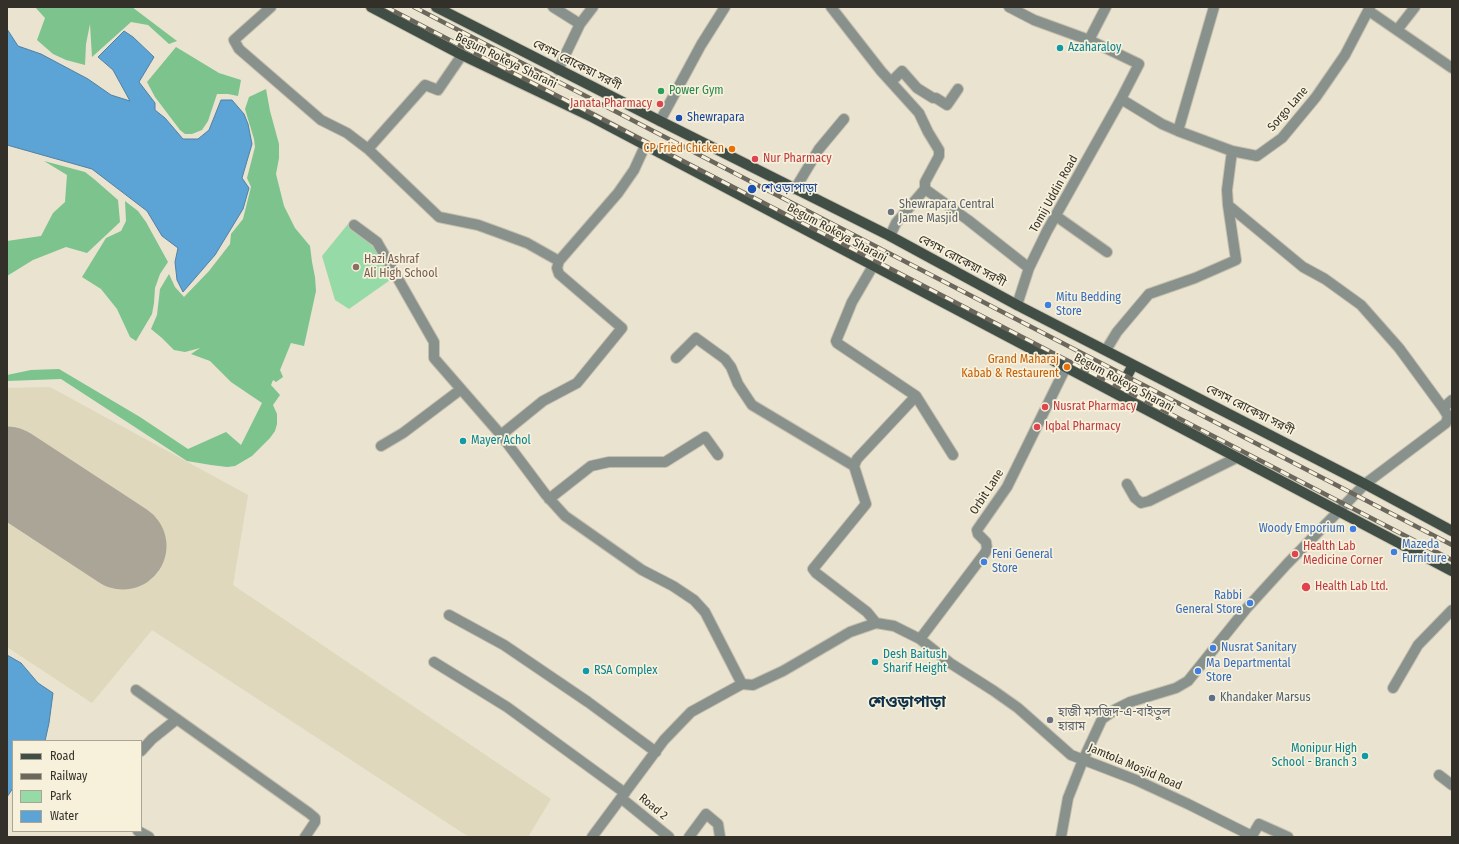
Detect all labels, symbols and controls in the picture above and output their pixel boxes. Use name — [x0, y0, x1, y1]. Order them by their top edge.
street label: Begum Rokeya Sharani — [453, 30, 559, 92]
street label: বেগম রোকেয়া সরণী — [531, 37, 623, 93]
place label: Azaharaloy — [1068, 41, 1121, 55]
marker: Azaharaloy — [1055, 43, 1065, 53]
place label: Power Gym — [669, 84, 723, 98]
street label: Sorgo Lane — [1265, 84, 1311, 134]
marker: Power Gym — [656, 86, 666, 96]
place label: Janata Pharmacy — [570, 97, 652, 111]
marker: Janata Pharmacy — [655, 99, 665, 109]
place label: Shewrapara — [687, 111, 745, 125]
marker: Shewrapara — [674, 113, 684, 123]
place label: CP Fried Chicken — [643, 142, 724, 156]
marker: CP Fried Chicken — [727, 144, 737, 154]
place label: Nur Pharmacy — [763, 152, 832, 166]
street label: Tomij Uddin Road — [1027, 153, 1081, 235]
marker: Nur Pharmacy — [750, 154, 760, 164]
place label: শেওড়াপাড়া — [761, 182, 817, 196]
marker: শেওড়াপাড়া — [746, 183, 758, 195]
place label: Shewrapara Central Jame Masjid — [899, 198, 994, 226]
street label: Begum Rokeya Sharani — [784, 200, 890, 266]
marker: Shewrapara Central Jame Masjid — [886, 207, 896, 217]
street label: বেগম রোকেয়া সরণী — [916, 232, 1008, 290]
place label: Hazi Ashraf Ali High School — [364, 253, 438, 281]
marker: Hazi Ashraf Ali High School — [351, 262, 361, 272]
place label: Mitu Bedding Store — [1056, 291, 1121, 319]
marker: Mitu Bedding Store — [1043, 300, 1053, 310]
street label: Begum Rokeya Sharani — [1071, 350, 1177, 416]
place label: Grand Maharaj Kabab & Restaurent — [961, 353, 1059, 381]
marker: Grand Maharaj Kabab & Restaurent — [1062, 362, 1072, 372]
street label: বেগম রোকেয়া সরণী — [1204, 382, 1296, 438]
place label: Nusrat Pharmacy — [1053, 400, 1136, 414]
marker: Nusrat Pharmacy — [1040, 402, 1050, 412]
place label: Iqbal Pharmacy — [1045, 420, 1121, 434]
marker: Iqbal Pharmacy — [1032, 422, 1042, 432]
place label: Mayer Achol — [471, 434, 531, 448]
marker: Mayer Achol — [458, 436, 468, 446]
street label: Orbit Lane — [967, 467, 1007, 517]
place label: Woody Emporium — [1259, 522, 1345, 536]
marker: Woody Emporium — [1348, 524, 1358, 534]
place label: Mazeda Furniture — [1402, 538, 1447, 566]
place label: Health Lab Medicine Corner — [1303, 540, 1383, 568]
marker: Mazeda Furniture — [1389, 547, 1399, 557]
place label: Feni General Store — [992, 548, 1053, 576]
marker: Health Lab Medicine Corner — [1290, 549, 1300, 559]
marker: Feni General Store — [979, 557, 989, 567]
place label: Health Lab Ltd. — [1315, 580, 1388, 594]
marker: Health Lab Ltd. — [1300, 581, 1312, 593]
place label: Rabbi General Store — [1176, 589, 1242, 617]
marker: Rabbi General Store — [1245, 598, 1255, 608]
place label: Nusrat Sanitary — [1221, 641, 1297, 655]
marker: Nusrat Sanitary — [1208, 643, 1218, 653]
place label: Desh Baitush Sharif Height — [883, 648, 947, 676]
marker: Desh Baitush Sharif Height — [870, 657, 880, 667]
place label: Ma Departmental Store — [1206, 657, 1291, 685]
place label: RSA Complex — [594, 664, 657, 678]
marker: RSA Complex — [581, 666, 591, 676]
marker: Ma Departmental Store — [1193, 666, 1203, 676]
place label: Khandaker Marsus — [1220, 691, 1311, 705]
district label: শেওড়াপাড়া — [868, 693, 946, 713]
marker: Khandaker Marsus — [1207, 693, 1217, 703]
place label: হাজী মসজিদ-এ-বাইতুল হারাম — [1058, 706, 1171, 734]
marker: হাজী মসজিদ-এ-বাইতুল হারাম — [1045, 715, 1055, 725]
legend — [12, 740, 142, 832]
street label: Jamtola Mosjid Road — [1086, 741, 1184, 793]
place label: Monipur High School - Branch 3 — [1271, 742, 1357, 770]
text: Road — [50, 749, 75, 763]
marker: Monipur High School - Branch 3 — [1360, 751, 1370, 761]
text: Railway — [50, 769, 87, 783]
text: Park — [50, 789, 71, 803]
street label: Road 2 — [636, 791, 670, 823]
text: Water — [50, 809, 78, 823]

